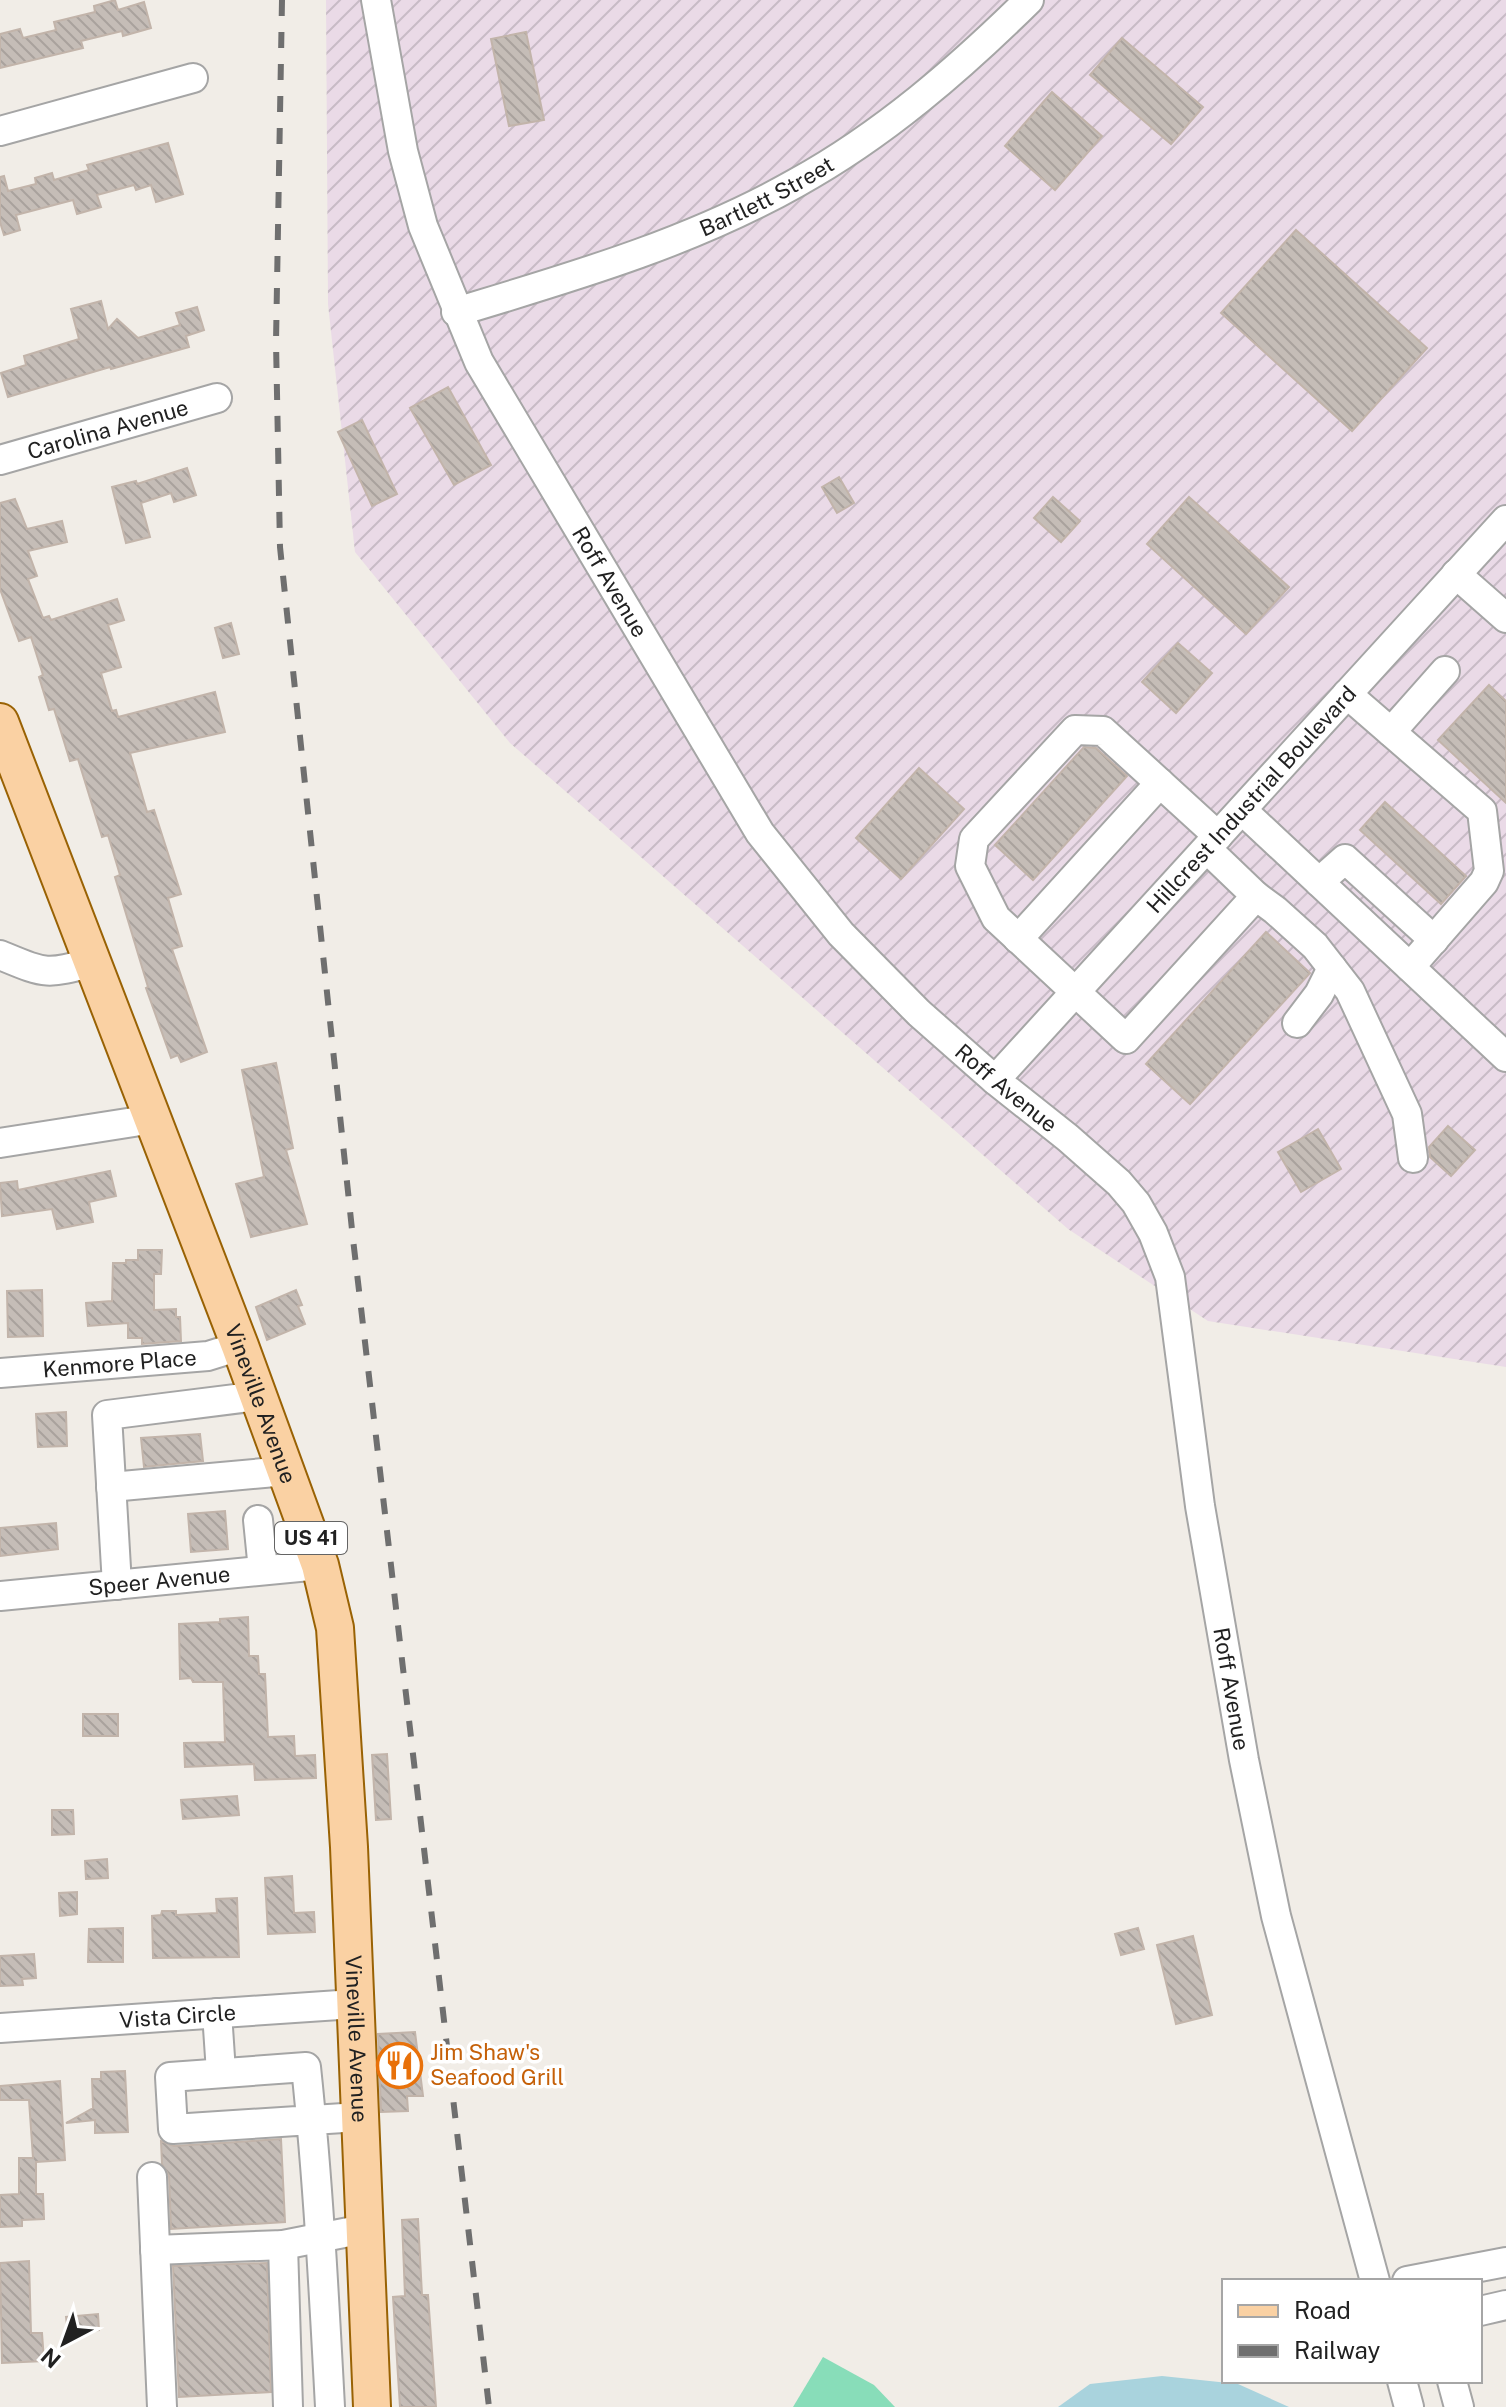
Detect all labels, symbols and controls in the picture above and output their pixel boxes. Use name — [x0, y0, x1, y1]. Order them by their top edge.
street label: Bartlett Street — [695, 151, 838, 241]
street label: Carolina Avenue — [24, 394, 191, 465]
street label: Roff Avenue — [567, 522, 653, 642]
street label: Hillcrest Industrial Boulevard — [1141, 680, 1361, 918]
street label: Roff Avenue — [950, 1038, 1062, 1137]
street label: Vineville Avenue — [220, 1320, 302, 1487]
street label: Kenmore Place — [42, 1344, 198, 1382]
road number: US 41 — [275, 1522, 347, 1554]
street label: Speer Avenue — [87, 1561, 231, 1600]
street label: Roff Avenue — [1208, 1625, 1255, 1752]
street label: Vineville Avenue — [340, 1955, 373, 2123]
street label: Vista Circle — [118, 1999, 237, 2033]
place label: Jim Shaw's Seafood Grill — [430, 2039, 564, 2090]
restaurant icon: Jim Shaw's Seafood Grill — [375, 2041, 423, 2089]
legend — [1222, 2279, 1482, 2383]
text: Road — [1294, 2296, 1351, 2324]
north arrow — [24, 2303, 104, 2383]
text: Railway — [1294, 2336, 1380, 2364]
text: N — [36, 2343, 66, 2374]

